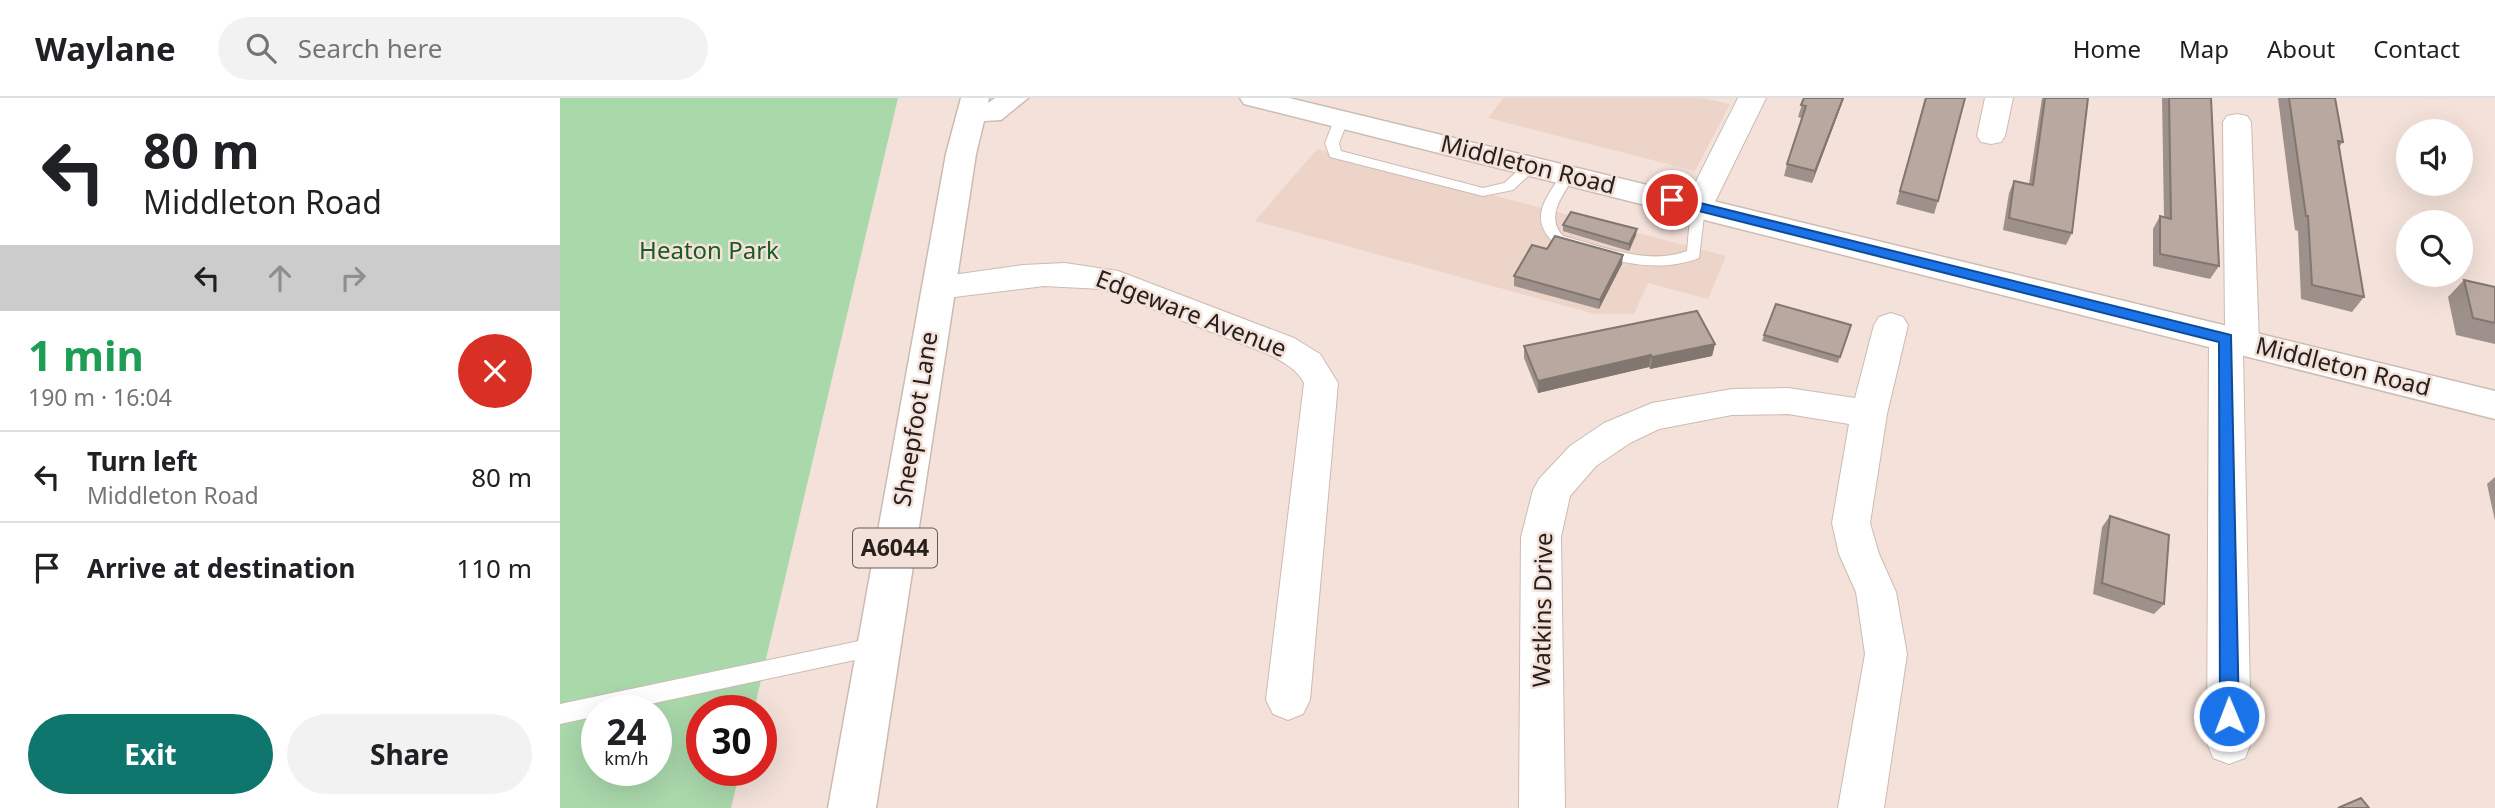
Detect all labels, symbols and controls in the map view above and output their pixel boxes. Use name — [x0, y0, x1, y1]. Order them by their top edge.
search box — [218, 17, 708, 80]
text: Waylane — [35, 26, 176, 71]
icon: search — [242, 29, 280, 67]
text: Search here — [298, 30, 442, 66]
text: Home — [2073, 32, 2141, 65]
text: Map — [2179, 32, 2229, 65]
text: About — [2267, 32, 2335, 65]
text: Contact — [2373, 32, 2460, 65]
text: 80 m — [143, 117, 260, 183]
map controls — [2396, 119, 2473, 287]
button: sound — [2396, 119, 2473, 196]
icon: left — [28, 126, 119, 217]
street label: Middleton Road — [1437, 126, 1619, 201]
pin — [1642, 170, 1702, 230]
text: Middleton Road — [143, 180, 382, 223]
icon: arrive — [1653, 181, 1691, 219]
button: search — [2396, 210, 2473, 287]
park label: Heaton Park — [639, 233, 779, 266]
icon: left — [188, 259, 226, 297]
icon: ahead — [261, 259, 299, 297]
icon: right — [334, 259, 372, 297]
street label: Edgeware Avenue — [1091, 261, 1292, 364]
text: 1 min — [28, 326, 144, 383]
street label: Middleton Road — [2252, 328, 2434, 403]
street label: Sheepfoot Lane — [884, 329, 945, 508]
button: close — [458, 334, 532, 408]
text: 190 m · 16:04 — [28, 381, 172, 413]
text: Turn left — [87, 443, 198, 479]
icon: left — [28, 458, 66, 496]
text: 80 m — [471, 459, 532, 495]
text: Middleton Road — [87, 479, 259, 511]
road number: A6044 — [853, 529, 937, 568]
street label: Watkins Drive — [1524, 532, 1559, 688]
icon: arrive — [28, 549, 66, 587]
text: Arrive at destination — [87, 550, 356, 586]
text: 110 m — [456, 550, 532, 586]
position arrow — [2192, 679, 2266, 753]
speed limit sign: 30 — [686, 695, 777, 786]
text: 24 — [606, 708, 647, 755]
button: Exit — [28, 714, 273, 794]
button: Share — [287, 714, 532, 794]
text: km/h — [604, 746, 649, 770]

